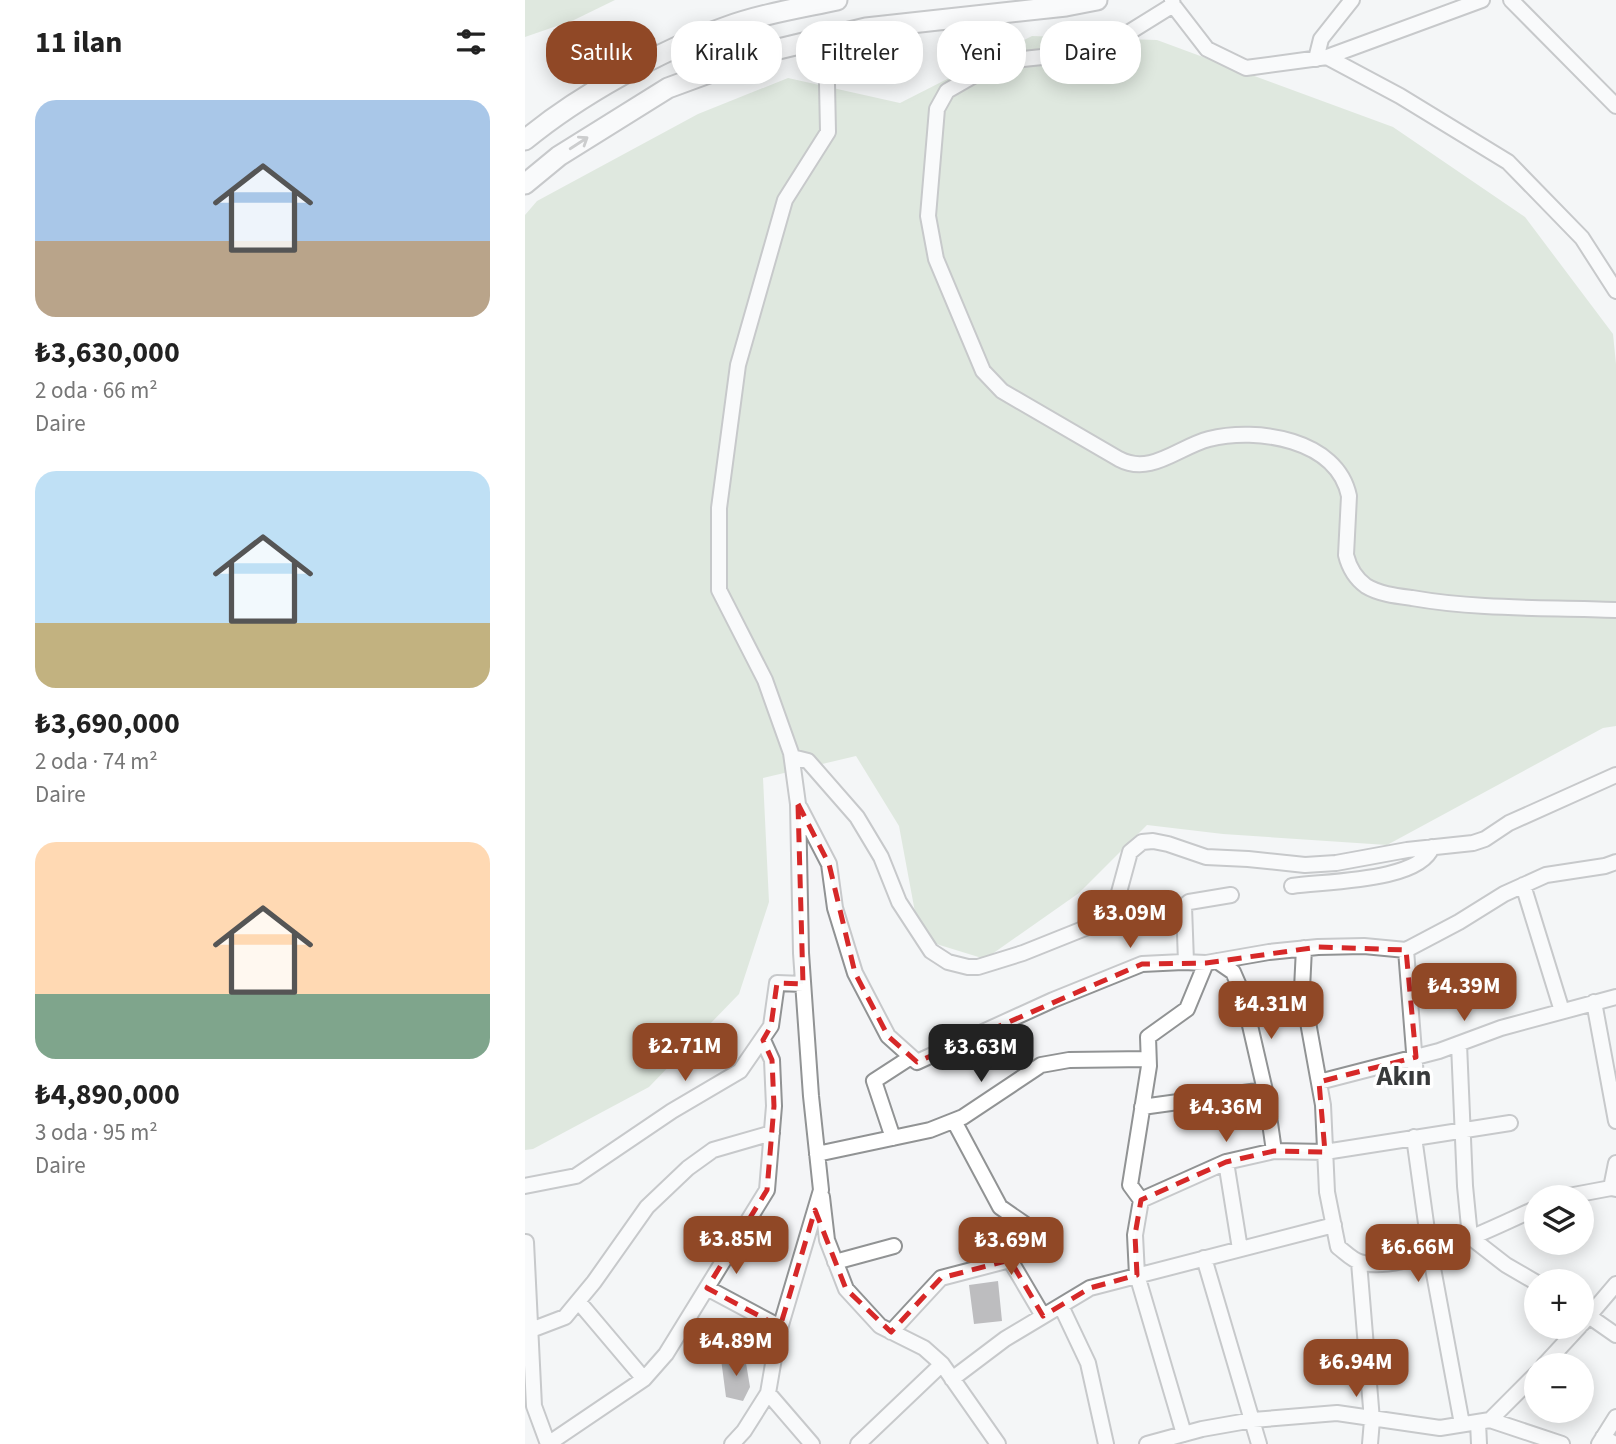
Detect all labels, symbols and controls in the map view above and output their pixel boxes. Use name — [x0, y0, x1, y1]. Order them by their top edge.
text: 11 ilan — [35, 21, 123, 64]
chip: Satılık — [546, 21, 657, 84]
chip: Kiralık — [671, 21, 782, 84]
chip: Filtreler — [796, 21, 923, 84]
chip: Yeni — [937, 21, 1026, 84]
chip: Daire — [1040, 21, 1141, 84]
icon: filters — [452, 23, 490, 61]
one-way arrow — [569, 135, 589, 149]
icon: home — [200, 145, 326, 271]
text: ₺3,630,000 — [35, 331, 180, 374]
text: 2 oda · 66 m² — [35, 374, 158, 407]
text: Daire — [35, 407, 86, 440]
icon: home — [200, 516, 326, 642]
text: ₺3,690,000 — [35, 702, 180, 745]
text: 2 oda · 74 m² — [35, 745, 158, 778]
text: Daire — [35, 778, 86, 811]
icon: home — [200, 887, 326, 1013]
pin: ₺3.09M — [1073, 890, 1187, 950]
text: ₺3.09M — [1093, 896, 1167, 929]
pin: ₺4.39M — [1407, 964, 1521, 1023]
text: ₺4.39M — [1427, 969, 1501, 1002]
pin: ₺4.31M — [1214, 982, 1328, 1041]
text: ₺4.31M — [1234, 987, 1308, 1020]
pin: ₺2.71M — [628, 1024, 742, 1083]
pin: ₺3.63M — [924, 1024, 1038, 1084]
text: ₺2.71M — [648, 1029, 722, 1062]
text: ₺3.63M — [944, 1030, 1018, 1063]
district label: Akın — [1375, 1056, 1432, 1096]
text: ₺4,890,000 — [35, 1073, 180, 1116]
pin: ₺4.36M — [1169, 1084, 1283, 1144]
text: ₺4.36M — [1189, 1090, 1263, 1123]
text: 3 oda · 95 m² — [35, 1116, 158, 1149]
text: Daire — [35, 1149, 86, 1182]
map controls — [1524, 1185, 1594, 1423]
button: layers — [1524, 1185, 1594, 1255]
pin: ₺3.85M — [679, 1216, 793, 1276]
pin: ₺3.69M — [954, 1218, 1068, 1277]
text: ₺3.85M — [699, 1222, 773, 1255]
text: ₺3.69M — [974, 1223, 1048, 1256]
pin: ₺6.66M — [1361, 1224, 1475, 1284]
text: ₺6.66M — [1381, 1230, 1455, 1263]
button: + — [1524, 1269, 1594, 1339]
pin: ₺4.89M — [679, 1318, 793, 1378]
text: ₺4.89M — [699, 1324, 773, 1357]
pin: ₺6.94M — [1299, 1340, 1413, 1399]
text: ₺6.94M — [1319, 1345, 1393, 1378]
button: − — [1524, 1353, 1594, 1423]

